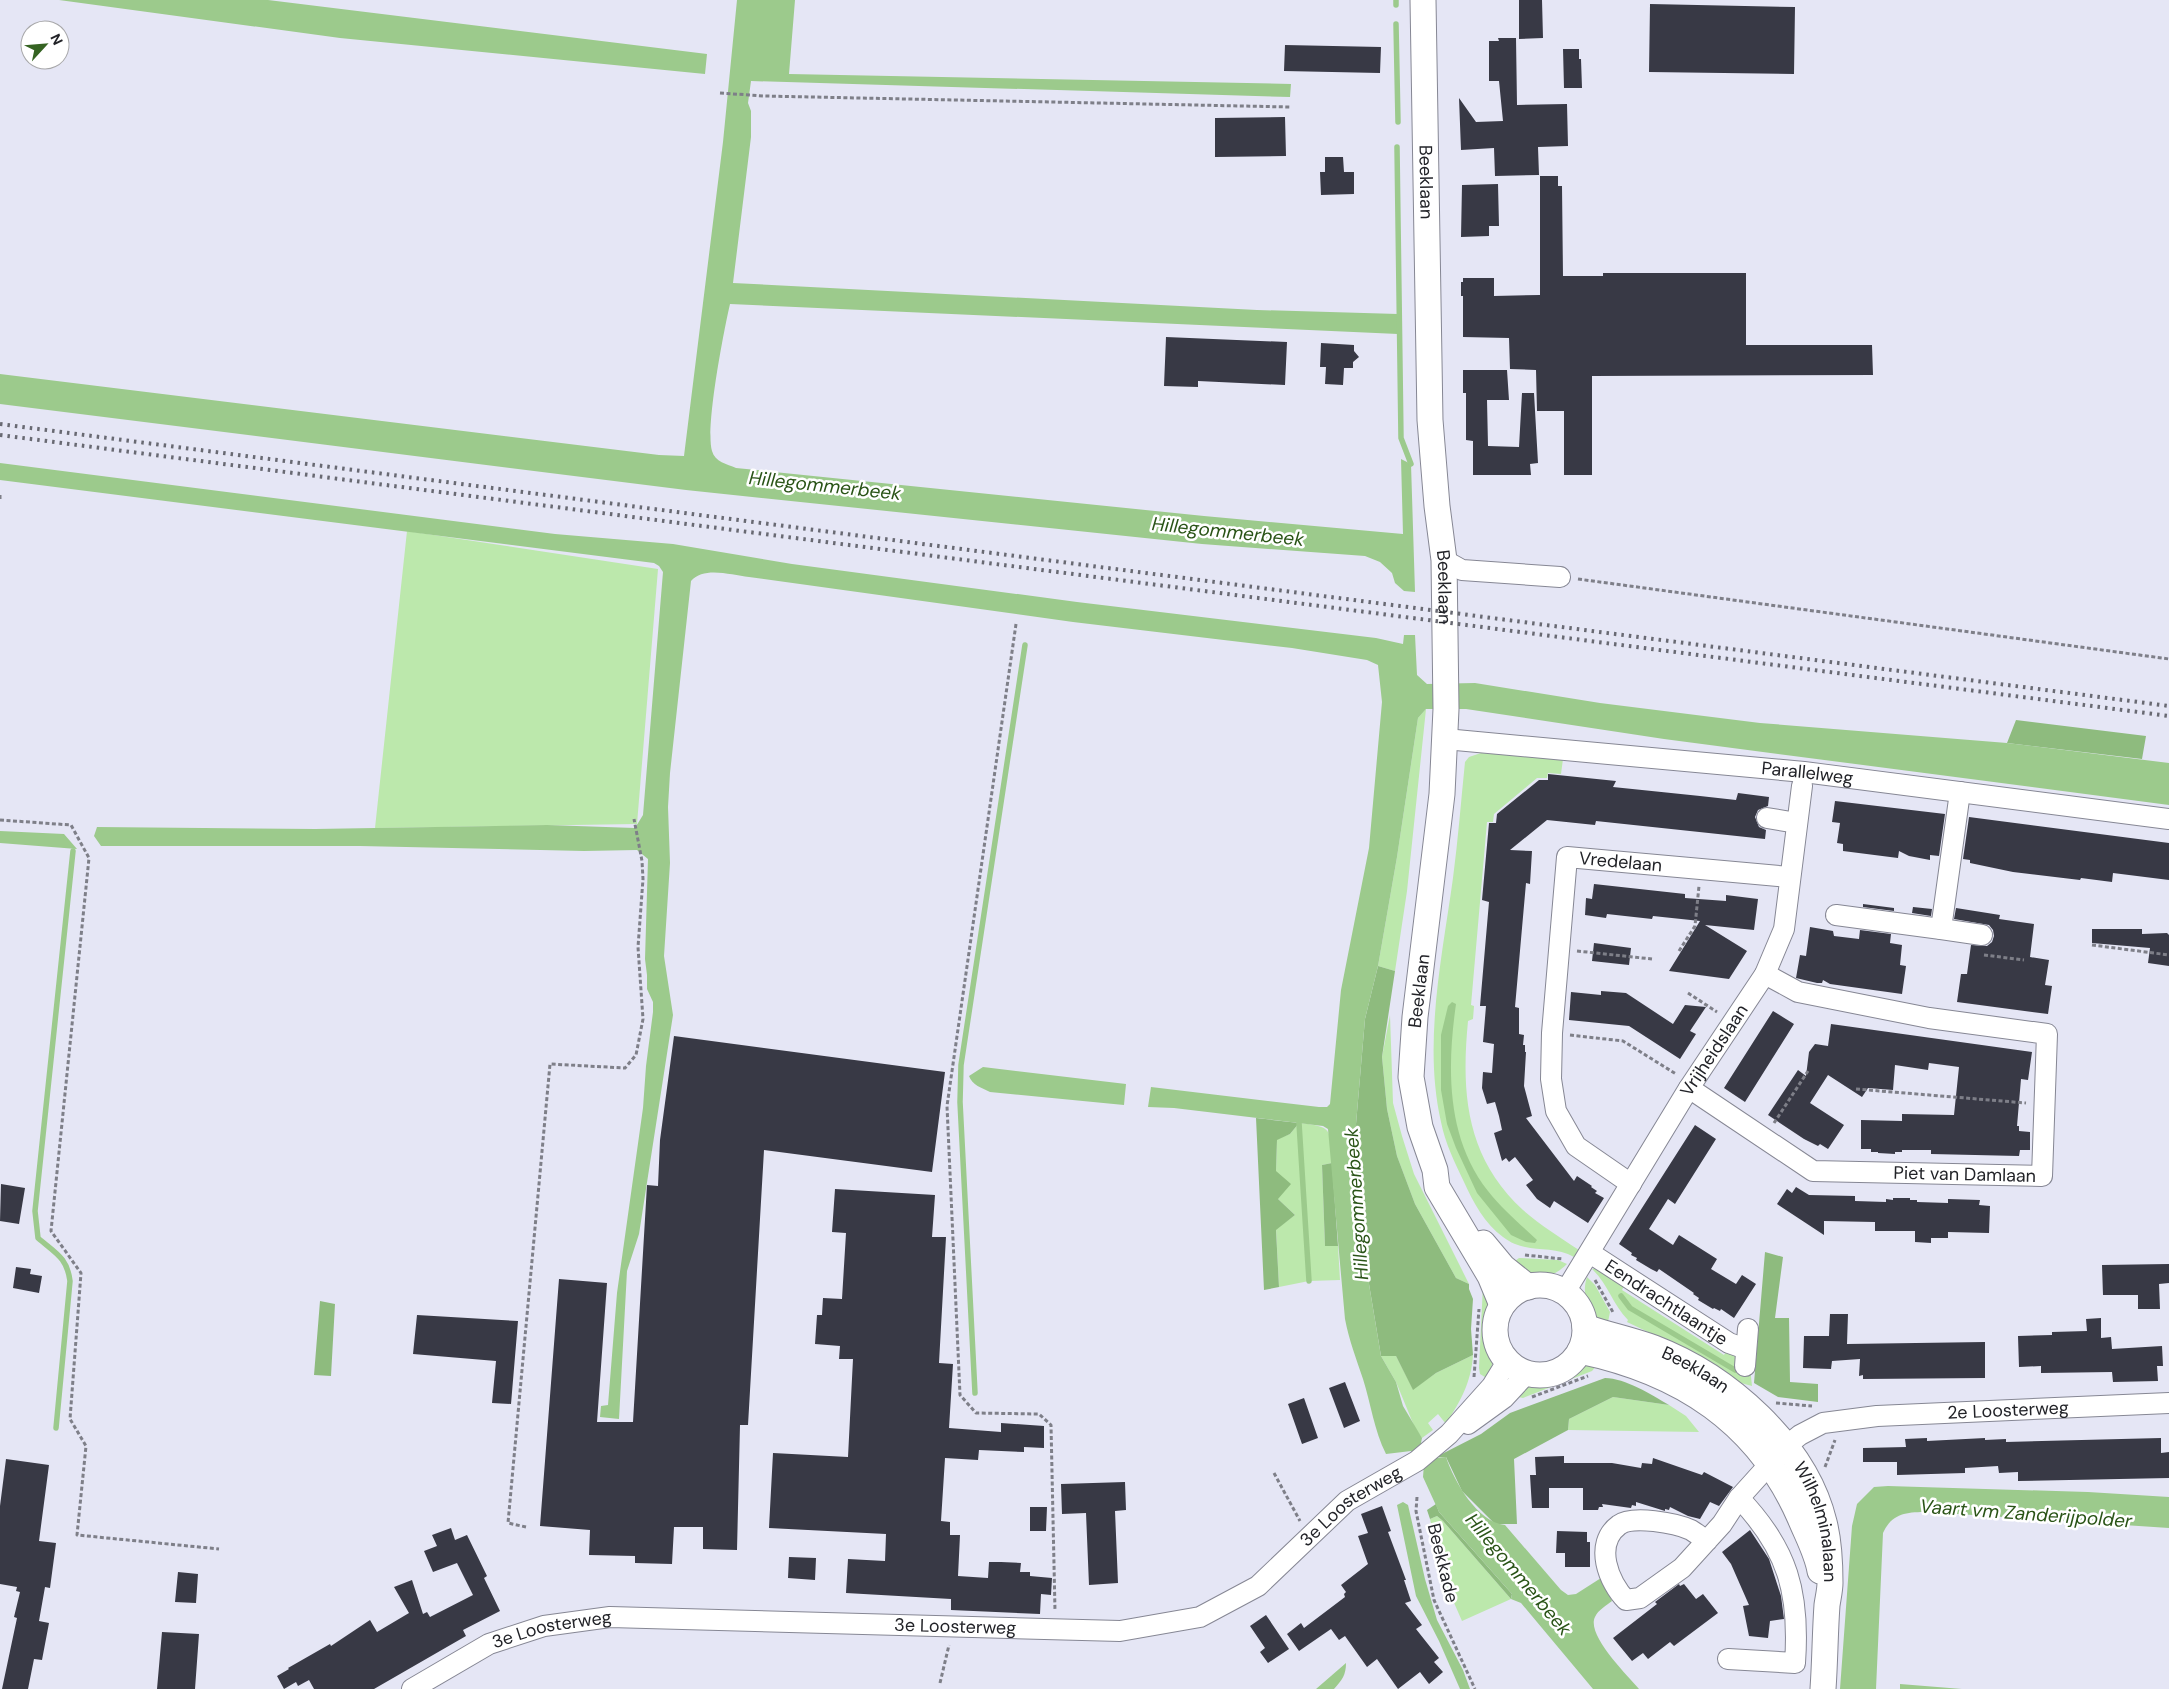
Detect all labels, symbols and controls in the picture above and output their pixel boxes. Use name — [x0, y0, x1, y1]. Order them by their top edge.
north arrow — [20, 20, 70, 70]
text: N — [46, 31, 67, 48]
street label: Beeklaan — [1413, 145, 1439, 219]
water label: Hillegommerbeek — [748, 465, 903, 506]
water label: Hillegommerbeek — [1151, 511, 1306, 552]
street label: Beeklaan — [1431, 549, 1457, 625]
street label: Parallelweg — [1760, 756, 1855, 790]
street label: Vredelaan — [1578, 846, 1663, 877]
street label: Beeklaan — [1403, 953, 1435, 1029]
street label: Vrijheidslaan — [1675, 1000, 1754, 1101]
water label: Hillegommerbeek — [1339, 1127, 1374, 1281]
street label: Piet van Damlaan — [1893, 1161, 2036, 1188]
street label: Eendrachtlaantje — [1600, 1254, 1732, 1351]
street label: Beeklaan — [1658, 1341, 1734, 1399]
street label: 2e Loosterweg — [1947, 1395, 2069, 1425]
street label: Wilhelminalaan — [1788, 1457, 1842, 1582]
street label: 3e Loosterweg — [1295, 1460, 1406, 1552]
water label: Vaart vm Zanderijpolder — [1919, 1494, 2134, 1533]
water label: Hillegommerbeek — [1460, 1508, 1578, 1641]
street label: Beekkade — [1422, 1521, 1464, 1605]
street label: 3e Loosterweg — [489, 1605, 613, 1654]
street label: 3e Loosterweg — [894, 1613, 1017, 1640]

